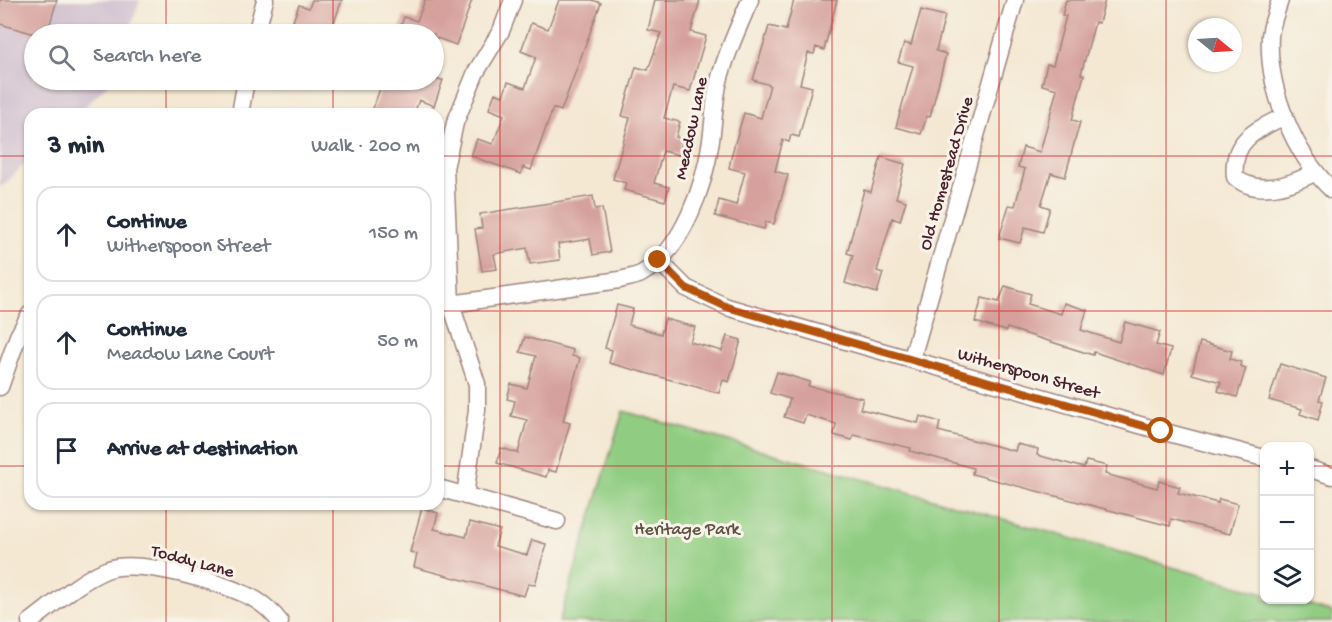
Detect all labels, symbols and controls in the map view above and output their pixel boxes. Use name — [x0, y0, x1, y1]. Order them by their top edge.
north arrow — [1188, 18, 1242, 72]
search box — [24, 24, 444, 90]
icon: search — [45, 41, 78, 74]
text: Search here — [93, 44, 201, 70]
street label: Meadow Lane — [671, 75, 714, 182]
street label: Old Homestead Drive — [915, 94, 980, 253]
text: 3 min — [48, 132, 104, 163]
text: Walk · 200 m — [311, 136, 420, 159]
text: Continue — [107, 210, 187, 236]
icon: ahead — [50, 218, 83, 251]
text: 150 m — [369, 223, 418, 246]
text: Witherspoon Street — [107, 236, 270, 259]
route end — [644, 246, 670, 272]
text: Continue — [107, 318, 187, 344]
icon: ahead — [50, 326, 83, 359]
text: 50 m — [377, 331, 418, 354]
text: Meadow Lane Court — [107, 344, 273, 367]
street label: Witherspoon Street — [955, 344, 1103, 405]
route start — [1147, 417, 1173, 443]
icon: arrive — [50, 434, 83, 467]
text: Arrive at destination — [107, 437, 297, 463]
map controls — [1260, 442, 1314, 604]
button: + — [1260, 442, 1314, 496]
button: − — [1260, 496, 1314, 550]
park label: Heritage Park — [634, 520, 742, 541]
street label: Toddy Lane — [148, 541, 237, 584]
button: layers — [1260, 550, 1314, 604]

